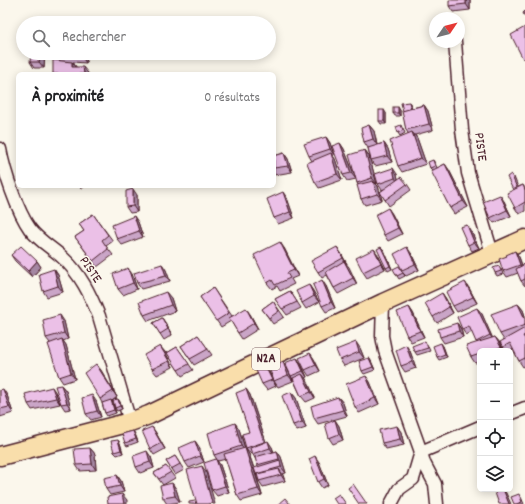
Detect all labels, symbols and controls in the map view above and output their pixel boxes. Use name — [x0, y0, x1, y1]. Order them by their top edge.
north arrow — [429, 12, 465, 48]
search box — [16, 16, 276, 60]
icon: search — [30, 27, 52, 49]
text: Rechercher — [62, 27, 126, 49]
text: À proximité — [32, 86, 104, 110]
text: 0 résultats — [204, 89, 260, 108]
street label: PISTE — [468, 131, 492, 163]
street label: PISTE — [74, 252, 107, 288]
road number: N2A — [252, 348, 280, 370]
map controls — [477, 348, 513, 492]
button: + — [477, 348, 513, 384]
button: − — [477, 384, 513, 420]
button: locate — [477, 420, 513, 456]
button: layers — [477, 456, 513, 492]

